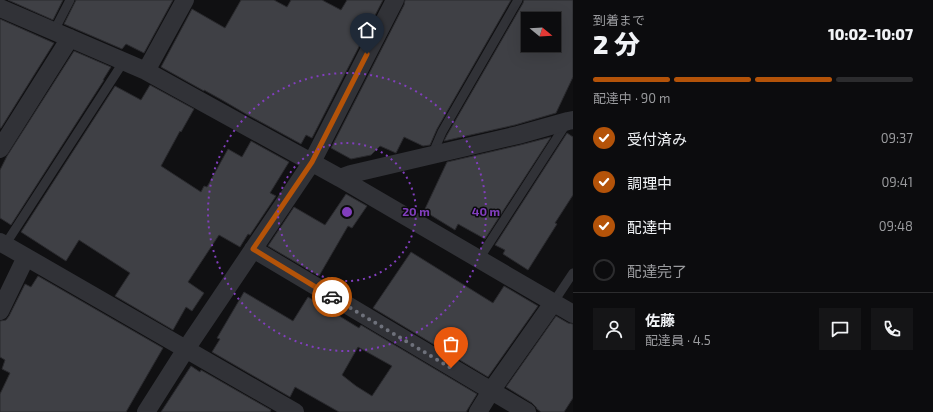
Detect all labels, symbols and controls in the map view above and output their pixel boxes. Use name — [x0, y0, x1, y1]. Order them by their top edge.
north arrow — [521, 12, 561, 52]
map controls — [521, 12, 561, 52]
text: 到着まで — [593, 12, 645, 28]
pin — [350, 13, 384, 54]
icon: home — [356, 19, 378, 41]
text: 10:02–10:07 — [828, 25, 913, 43]
text: 2 分 — [593, 28, 640, 59]
text: 配達中 · 90 m — [593, 90, 670, 106]
icon: check — [593, 127, 615, 149]
text: 受付済み — [627, 130, 687, 148]
text: 09:37 — [881, 130, 913, 146]
icon: check — [593, 171, 615, 193]
text: 調理中 — [627, 174, 672, 192]
text: 09:41 — [881, 174, 913, 190]
text: 20 m — [402, 204, 430, 218]
text: 40 m — [472, 204, 500, 218]
centre of rings — [340, 205, 354, 219]
icon: check — [593, 215, 615, 237]
text: 配達中 — [627, 218, 672, 236]
text: 09:48 — [879, 218, 913, 234]
text: 配達完了 — [627, 262, 687, 280]
courier — [312, 277, 352, 317]
icon: car — [321, 286, 343, 308]
button: person — [593, 308, 635, 350]
button: chat — [819, 308, 861, 350]
button: phone — [871, 308, 913, 350]
text: 佐藤 — [645, 311, 675, 329]
pin — [434, 327, 468, 368]
text: 配達員 · 4.5 — [645, 332, 711, 348]
icon: bag — [440, 333, 462, 355]

